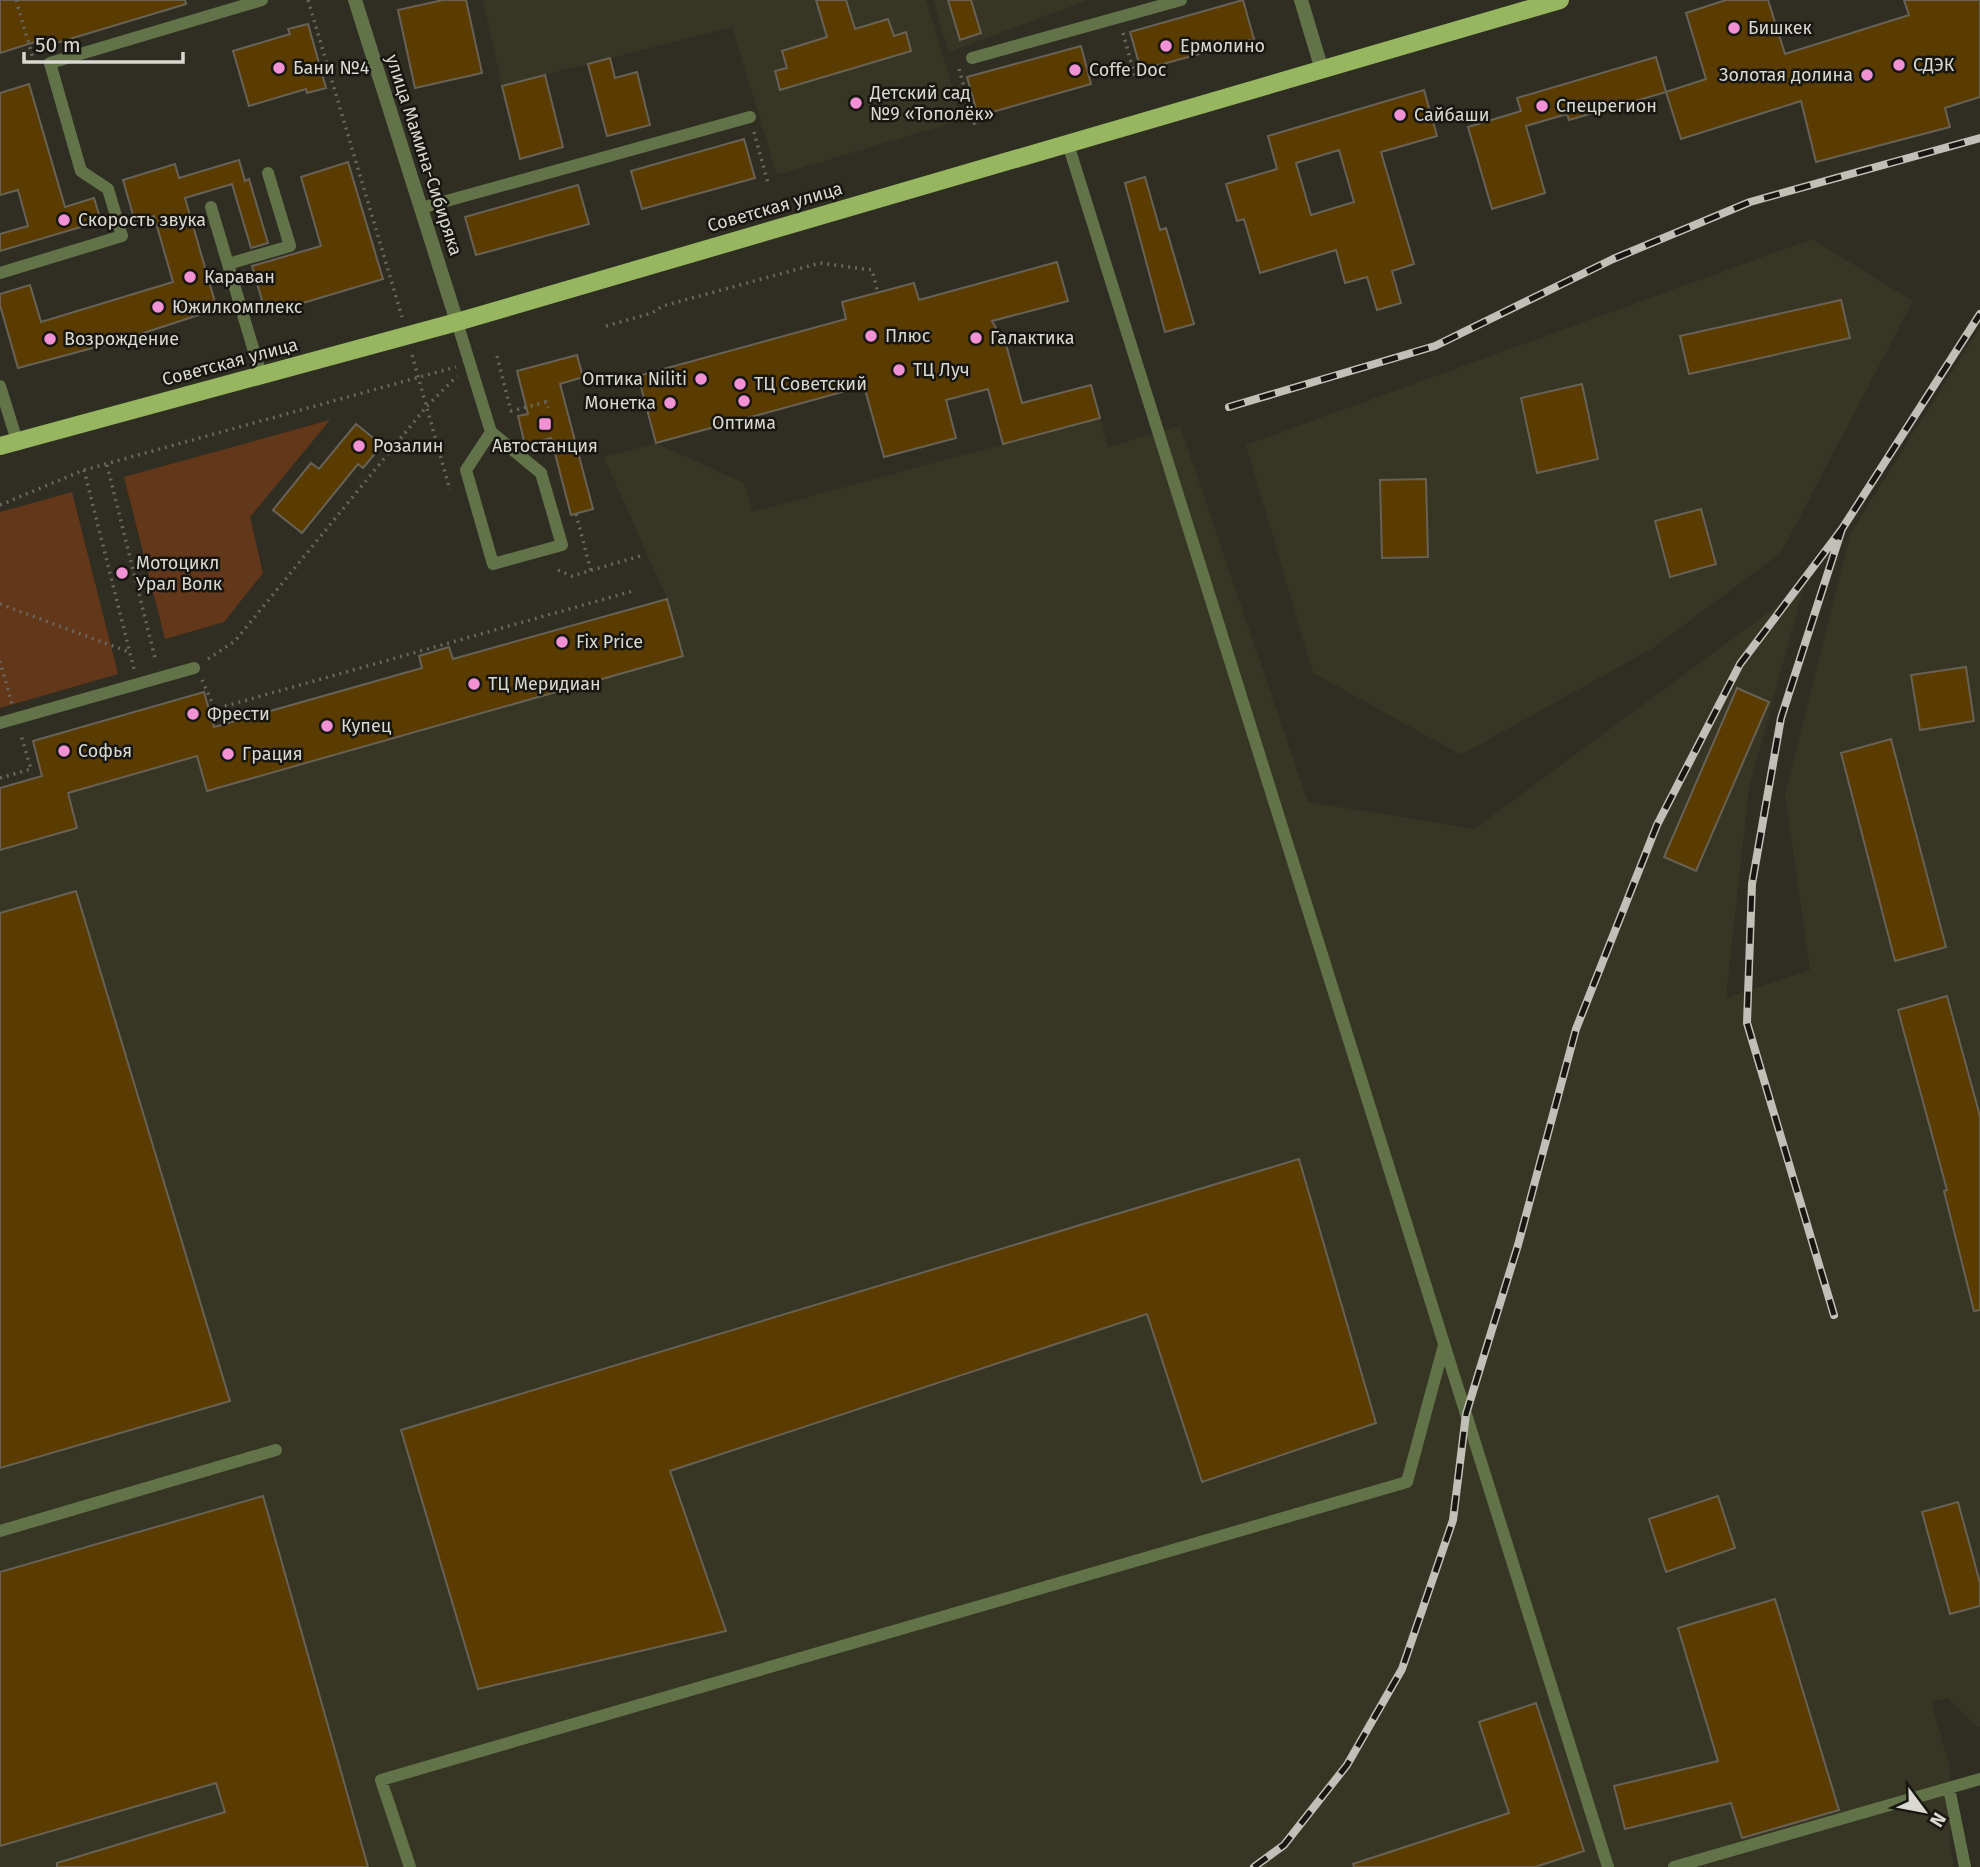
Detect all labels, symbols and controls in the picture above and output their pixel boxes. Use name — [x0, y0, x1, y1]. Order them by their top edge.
place label: Бишкек — [1748, 17, 1813, 39]
marker: Бишкек — [1726, 20, 1742, 36]
scale bar — [24, 21, 184, 65]
text: 50 m — [35, 32, 81, 58]
place label: Ермолино — [1180, 35, 1265, 57]
marker: Ермолино — [1158, 38, 1174, 54]
street label: улица Мамина-Сибиряка — [381, 52, 467, 258]
place label: СДЭК — [1913, 54, 1955, 76]
place label: Бани №4 — [293, 57, 370, 79]
marker: СДЭК — [1891, 57, 1907, 73]
place label: Coffe Doc — [1089, 59, 1167, 81]
marker: Бани №4 — [271, 60, 287, 76]
marker: Coffe Doc — [1067, 62, 1083, 78]
place label: Золотая долина — [1719, 64, 1853, 86]
marker: Золотая долина — [1859, 67, 1875, 83]
place label: Детский сад №9 «Тополёк» — [869, 82, 994, 125]
marker: Детский сад №9 «Тополёк» — [848, 95, 864, 111]
place label: Спецрегион — [1556, 95, 1657, 117]
marker: Спецрегион — [1534, 98, 1550, 114]
place label: Сайбаши — [1414, 104, 1490, 126]
marker: Сайбаши — [1392, 107, 1408, 123]
street label: Советская улица — [705, 177, 845, 237]
place label: Скорость звука — [78, 209, 206, 231]
marker: Скорость звука — [56, 212, 72, 228]
place label: Караван — [204, 266, 275, 288]
marker: Караван — [182, 269, 198, 285]
place label: Южилкомплекс — [172, 296, 303, 318]
marker: Южилкомплекс — [150, 299, 166, 315]
place label: Плюс — [885, 325, 931, 347]
place label: Галактика — [990, 327, 1074, 349]
place label: Возрождение — [64, 328, 179, 350]
marker: Плюс — [863, 328, 879, 344]
marker: Галактика — [968, 330, 984, 346]
marker: Возрождение — [42, 331, 58, 347]
street label: Советская улица — [160, 333, 300, 391]
place label: ТЦ Луч — [913, 359, 970, 381]
marker: ТЦ Луч — [891, 362, 907, 378]
place label: Оптика Niliti — [582, 368, 687, 390]
marker: Оптика Niliti — [693, 371, 709, 387]
place label: ТЦ Советский — [754, 373, 867, 395]
marker: ТЦ Советский — [732, 376, 748, 392]
place label: Монетка — [584, 392, 656, 414]
marker: Оптима — [736, 393, 752, 409]
marker: Монетка — [662, 395, 678, 411]
place label: Оптима — [712, 412, 776, 434]
marker: Автостанция — [537, 416, 553, 432]
place label: Розалин — [373, 435, 443, 457]
place label: Автостанция — [492, 435, 598, 457]
marker: Розалин — [351, 438, 367, 454]
place label: Мотоцикл Урал Волк — [136, 552, 223, 595]
marker: Мотоцикл Урал Волк — [114, 565, 130, 581]
place label: Fix Price — [576, 631, 643, 653]
marker: Fix Price — [554, 634, 570, 650]
place label: ТЦ Меридиан — [488, 673, 601, 695]
marker: ТЦ Меридиан — [466, 676, 482, 692]
place label: Фрести — [207, 703, 270, 725]
marker: Фрести — [185, 706, 201, 722]
place label: Купец — [341, 715, 392, 737]
marker: Купец — [319, 718, 335, 734]
place label: Софья — [78, 740, 132, 762]
marker: Софья — [56, 743, 72, 759]
place label: Грация — [242, 743, 303, 765]
marker: Грация — [220, 746, 236, 762]
north arrow — [1889, 1776, 1959, 1846]
text: N — [1925, 1808, 1951, 1831]

